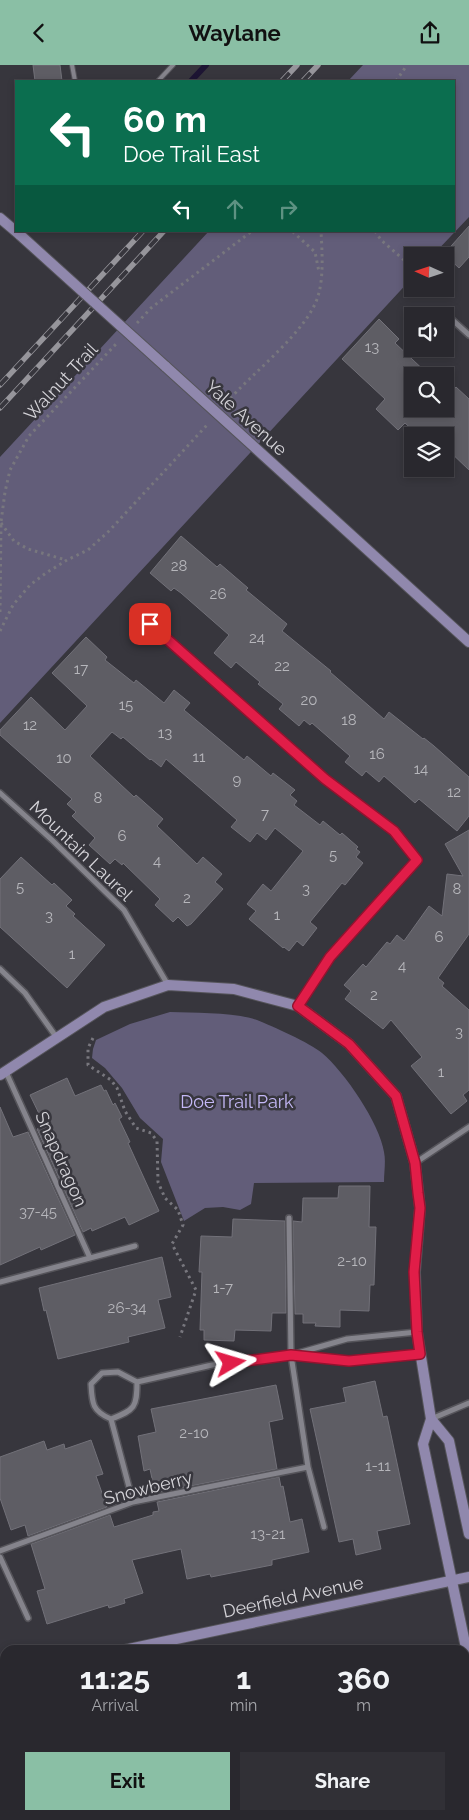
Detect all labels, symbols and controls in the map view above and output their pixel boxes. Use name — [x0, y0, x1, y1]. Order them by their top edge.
icon: back — [25, 19, 53, 47]
icon: share — [416, 19, 444, 47]
text: Waylane — [188, 20, 281, 46]
text: 60 m — [123, 99, 207, 140]
icon: left — [40, 100, 105, 165]
text: Doe Trail East — [123, 141, 260, 167]
icon: left — [168, 195, 196, 223]
icon: ahead — [221, 195, 249, 223]
icon: right — [274, 195, 302, 223]
north arrow — [404, 247, 454, 297]
map controls — [404, 247, 454, 477]
button: sound — [404, 307, 454, 357]
house number: 13 — [365, 338, 379, 356]
street label: Walnut Trail — [19, 339, 102, 425]
button: search — [404, 367, 454, 417]
street label: Yale Avenue — [201, 376, 292, 460]
button: layers — [404, 427, 454, 477]
house number: 28 — [171, 557, 187, 575]
house number: 26 — [210, 585, 226, 603]
pin — [129, 603, 171, 645]
icon: arrive — [136, 610, 164, 638]
house number: 24 — [249, 629, 265, 647]
house number: 22 — [274, 657, 290, 675]
house number: 17 — [74, 660, 88, 678]
house number: 20 — [301, 691, 318, 709]
house number: 15 — [119, 696, 133, 714]
house number: 18 — [341, 711, 357, 729]
house number: 12 — [23, 716, 37, 734]
house number: 13 — [158, 724, 172, 742]
house number: 16 — [369, 745, 385, 763]
house number: 11 — [193, 748, 206, 766]
house number: 10 — [56, 749, 72, 767]
house number: 14 — [414, 760, 428, 778]
house number: 9 — [233, 771, 242, 789]
house number: 12 — [447, 783, 461, 801]
house number: 8 — [94, 789, 103, 807]
street label: Mountain Laurel — [26, 796, 137, 905]
house number: 7 — [261, 805, 269, 823]
house number: 6 — [117, 827, 127, 845]
house number: 5 — [329, 846, 337, 864]
house number: 4 — [153, 852, 161, 870]
house number: 5 — [16, 878, 24, 896]
house number: 3 — [302, 880, 310, 898]
house number: 8 — [453, 880, 462, 898]
house number: 2 — [183, 889, 191, 907]
house number: 1 — [274, 906, 281, 924]
house number: 3 — [45, 907, 53, 925]
house number: 6 — [434, 928, 444, 946]
house number: 1 — [69, 945, 76, 963]
house number: 4 — [398, 957, 406, 975]
house number: 2 — [370, 986, 378, 1004]
house number: 3 — [455, 1023, 463, 1041]
house number: 1 — [438, 1063, 445, 1081]
park label: Doe Trail Park — [180, 1091, 294, 1112]
street label: Snapdragon — [31, 1108, 92, 1210]
house number: 37-45 — [19, 1203, 57, 1221]
house number: 2-10 — [337, 1252, 367, 1270]
house number: 1-7 — [213, 1279, 233, 1297]
house number: 26-34 — [108, 1299, 146, 1317]
position arrow — [204, 1336, 256, 1388]
house number: 2-10 — [179, 1424, 209, 1442]
house number: 1-11 — [365, 1457, 391, 1475]
street label: Snowberry — [101, 1466, 195, 1509]
house number: 13-21 — [251, 1525, 286, 1543]
street label: Deerfield Avenue — [221, 1571, 366, 1622]
text: 11:25 — [80, 1661, 150, 1696]
text: 1 — [236, 1661, 251, 1696]
text: 360 — [337, 1661, 390, 1696]
text: Arrival — [91, 1696, 138, 1715]
text: min — [230, 1696, 257, 1715]
text: m — [356, 1696, 371, 1715]
button: Exit — [25, 1752, 230, 1810]
button: Share — [240, 1752, 445, 1810]

